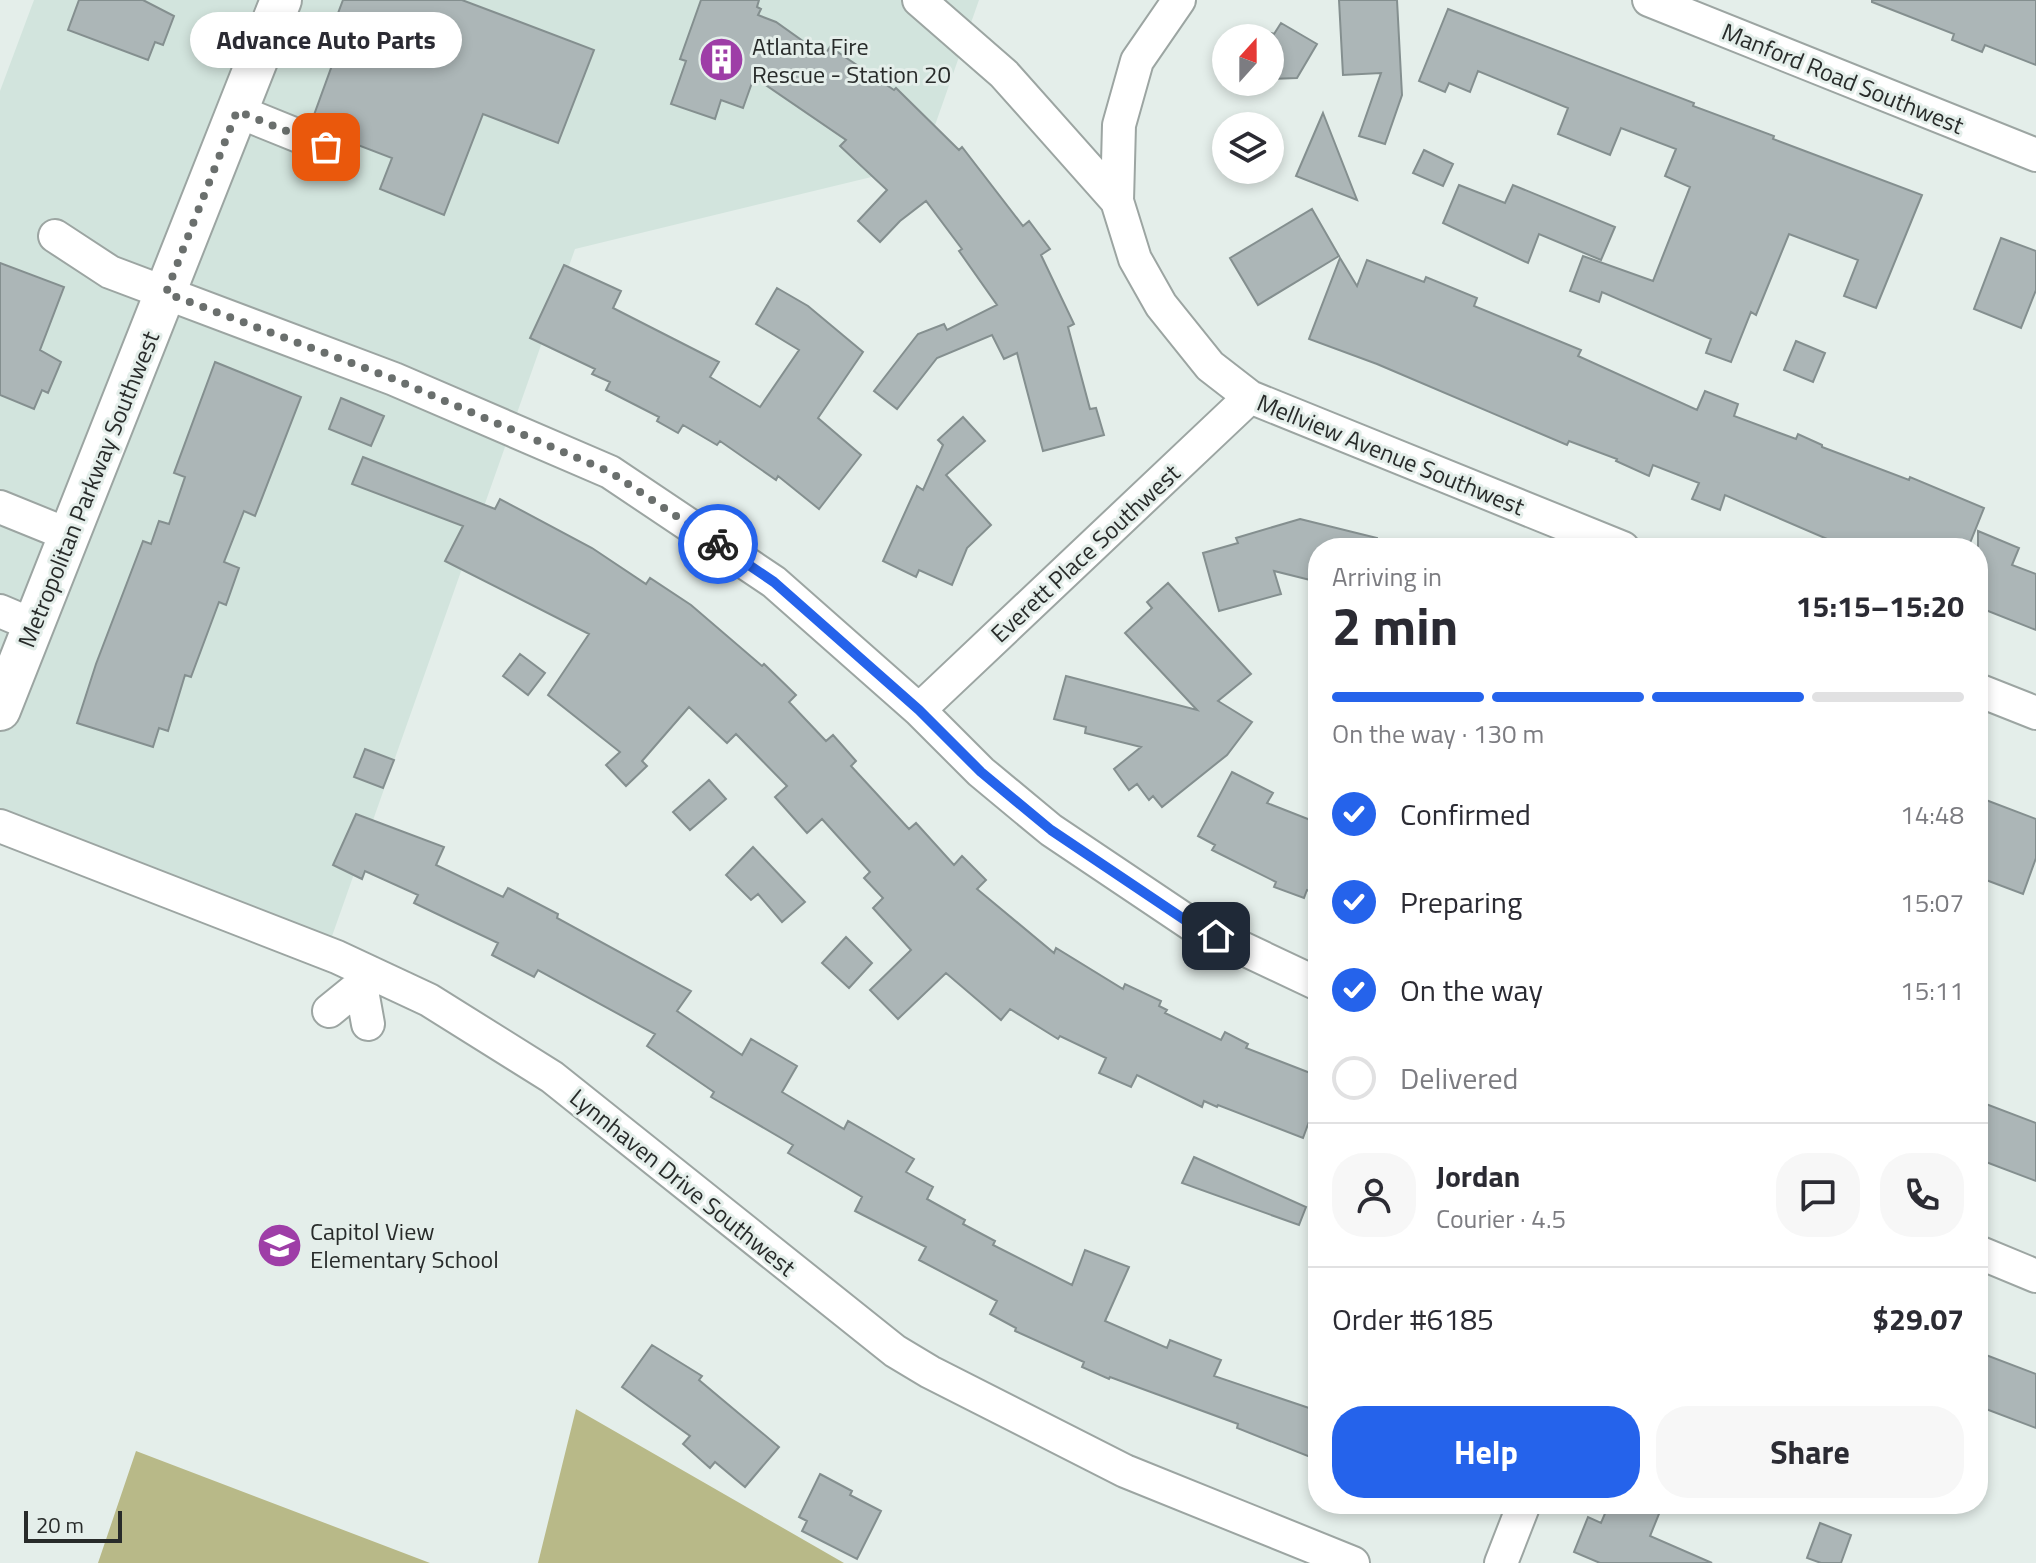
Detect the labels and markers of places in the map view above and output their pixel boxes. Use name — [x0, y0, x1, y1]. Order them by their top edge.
callout: Advance Auto Parts — [190, 11, 462, 67]
place label: Atlanta Fire Rescue - Station 20 — [752, 28, 951, 92]
building icon: Atlanta Fire Rescue - Station 20 — [697, 36, 745, 84]
pin — [292, 113, 360, 181]
pin — [1182, 902, 1250, 970]
place label: Capitol View Elementary School — [310, 1213, 499, 1277]
school or university icon: Capitol View Elementary School — [255, 1221, 303, 1269]

